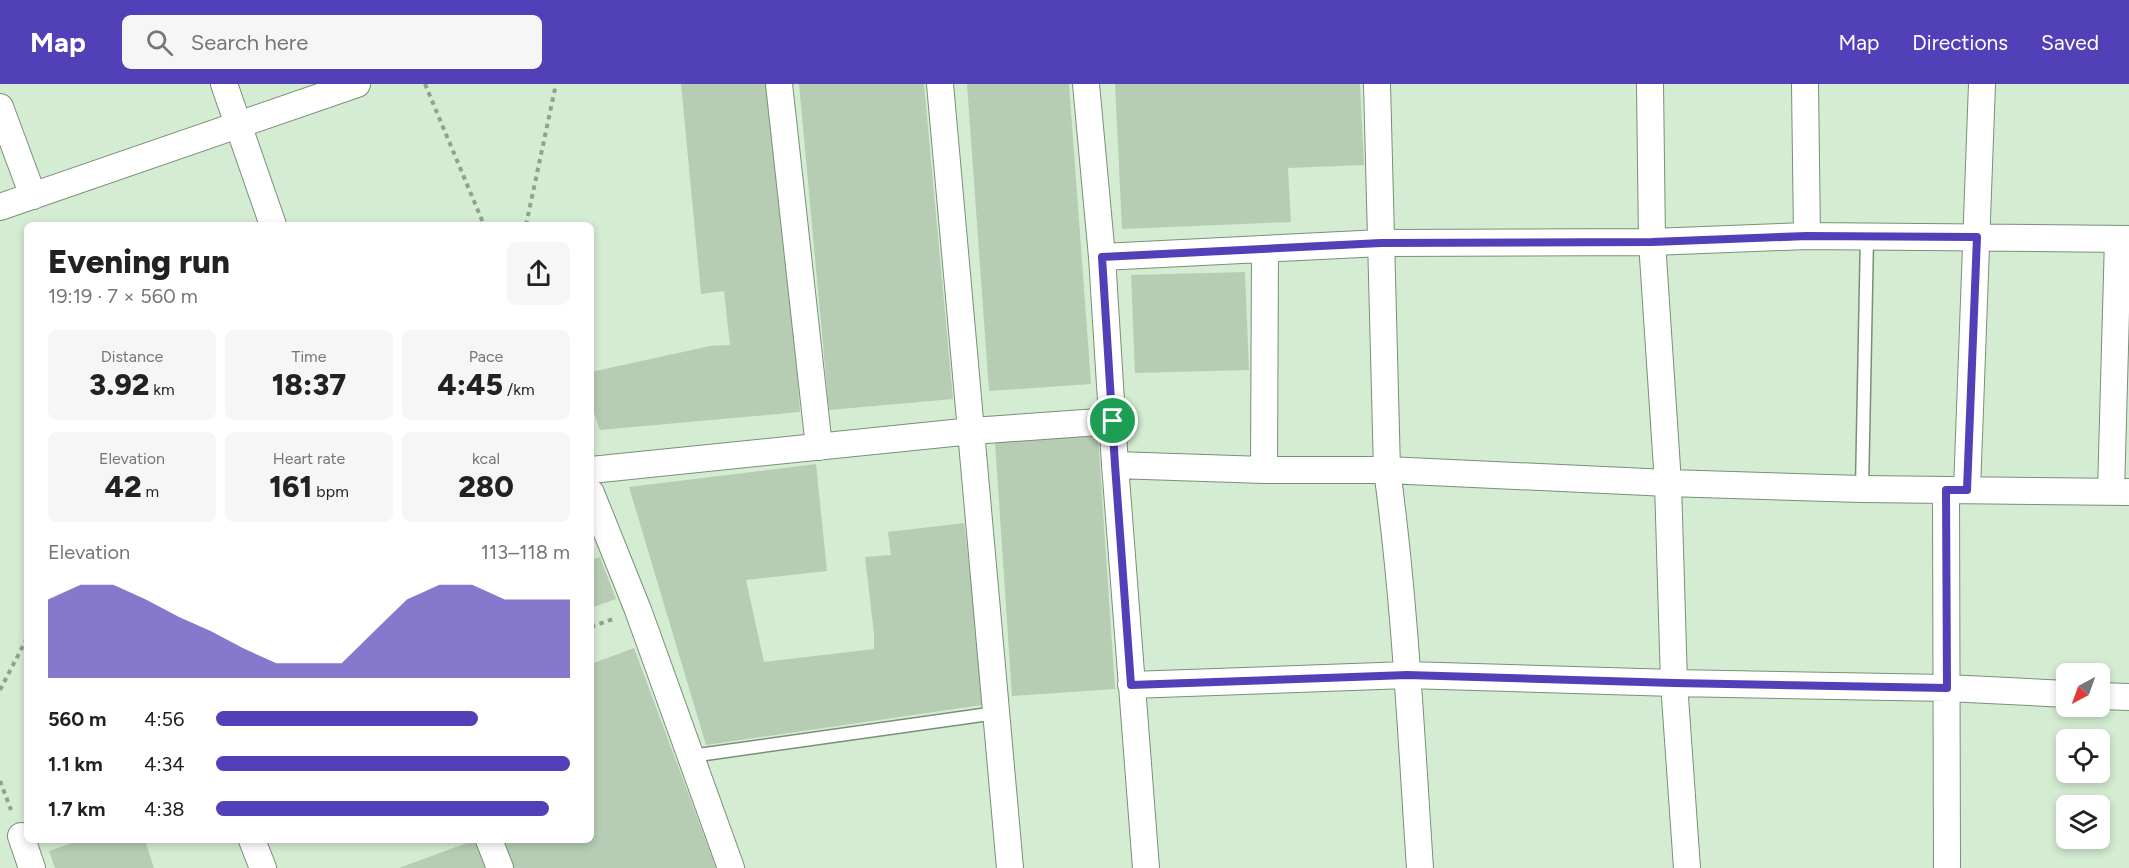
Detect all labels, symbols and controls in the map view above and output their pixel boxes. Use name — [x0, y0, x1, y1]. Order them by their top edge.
search box — [122, 15, 542, 69]
text: Map — [30, 25, 86, 59]
icon: search — [143, 26, 176, 59]
text: Search here — [191, 29, 308, 56]
text: Map — [1838, 30, 1879, 55]
text: Directions — [1912, 30, 2008, 55]
text: Saved — [2041, 30, 2099, 55]
text: Evening run — [48, 242, 230, 281]
button: share — [507, 242, 570, 305]
text: 19:19 · 7 × 560 m — [48, 284, 198, 308]
text: Distance — [101, 347, 163, 366]
text: Time — [292, 347, 326, 366]
text: Pace — [469, 347, 503, 366]
text: 3.92 — [89, 366, 149, 403]
text: 18:37 — [272, 366, 346, 403]
text: 4:45 — [437, 366, 503, 403]
text: km — [149, 380, 175, 399]
text: /km — [503, 380, 535, 399]
pin — [1087, 395, 1138, 446]
icon: arrive — [1096, 404, 1129, 437]
text: Elevation — [99, 449, 165, 468]
text: Heart rate — [273, 449, 345, 468]
text: kcal — [472, 449, 500, 468]
text: 42 — [105, 468, 142, 505]
text: 161 — [269, 468, 312, 505]
text: 280 — [458, 468, 514, 505]
text: m — [142, 482, 159, 501]
text: bpm — [312, 482, 349, 501]
text: Elevation — [48, 540, 130, 564]
text: 113–118 m — [481, 540, 570, 564]
north arrow — [2056, 663, 2110, 717]
map controls — [2056, 663, 2110, 849]
text: 560 m — [48, 707, 106, 731]
text: 4:56 — [144, 707, 184, 731]
button: locate — [2056, 729, 2110, 783]
text: 1.1 km — [48, 752, 103, 776]
text: 4:34 — [144, 752, 185, 776]
button: layers — [2056, 795, 2110, 849]
text: 1.7 km — [48, 797, 105, 821]
text: 4:38 — [144, 797, 185, 821]

